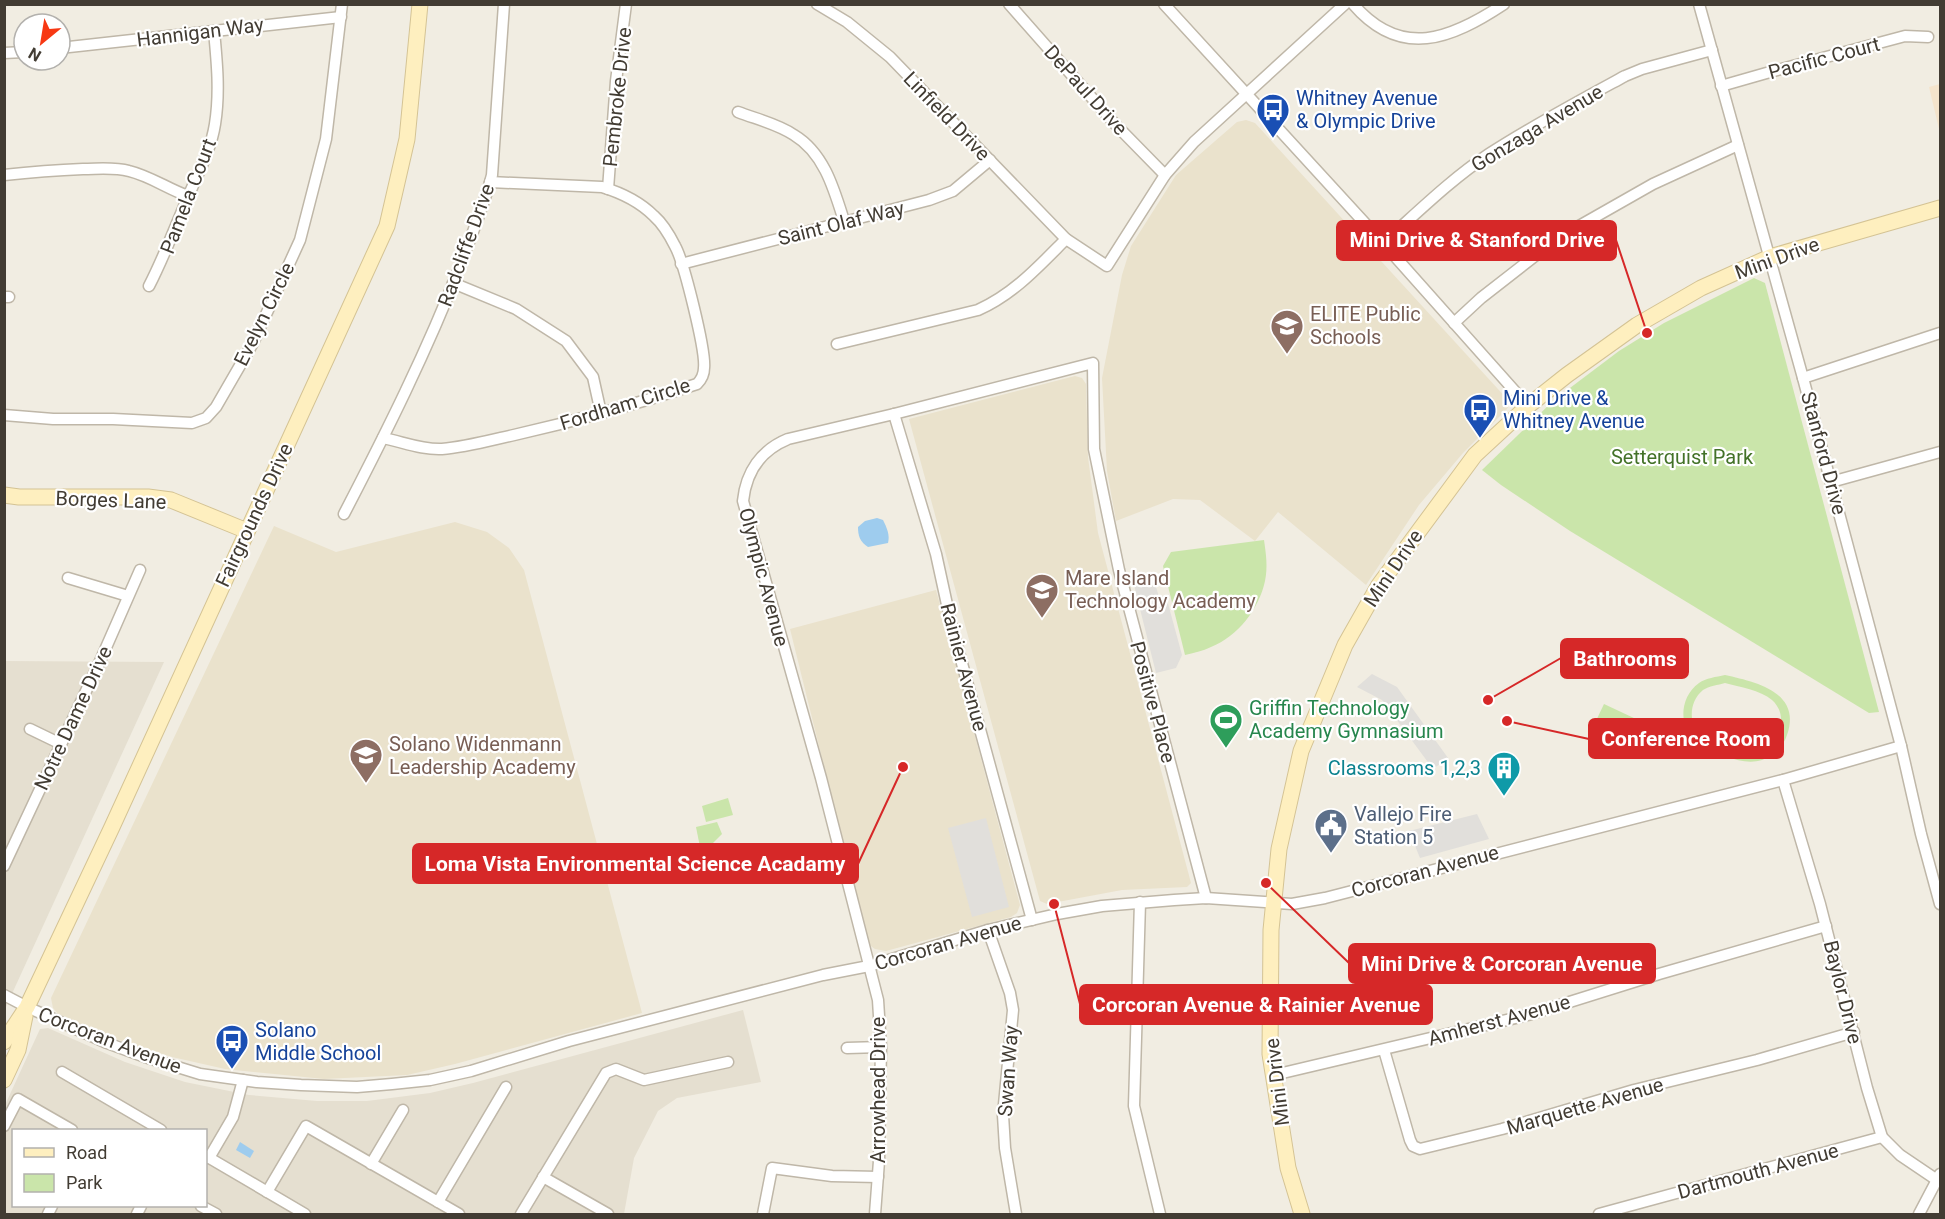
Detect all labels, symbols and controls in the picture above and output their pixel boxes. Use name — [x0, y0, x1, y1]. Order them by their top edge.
north arrow — [12, 12, 72, 72]
street label: Hannigan Way — [135, 12, 265, 52]
street label: Pembroke Drive — [598, 26, 636, 168]
street label: Pacific Court — [1766, 32, 1882, 84]
street label: DePaul Drive — [1039, 40, 1133, 140]
text: N — [25, 44, 44, 66]
street label: Linfield Drive — [899, 67, 995, 165]
street label: Gonzaga Avenue — [1467, 79, 1607, 177]
place label: Whitney Avenue & Olympic Drive — [1296, 86, 1438, 133]
bus stop icon: Whitney Avenue & Olympic Drive — [1255, 92, 1291, 139]
street label: Pamela Court — [155, 135, 221, 257]
street label: Radcliffe Drive — [433, 180, 499, 310]
street label: Saint Olaf Way — [775, 196, 907, 250]
callout: Mini Drive & Stanford Drive — [1337, 221, 1616, 260]
text: Mini Drive & Stanford Drive — [1349, 228, 1605, 252]
street label: Mini Drive — [1731, 232, 1823, 284]
street label: Evelyn Circle — [229, 258, 299, 370]
place label: ELITE Public Schools — [1310, 302, 1421, 349]
school or university icon: ELITE Public Schools — [1269, 308, 1305, 355]
street label: Fordham Circle — [557, 373, 693, 435]
place label: Mini Drive & Whitney Avenue — [1503, 386, 1645, 433]
street label: Stanford Drive — [1796, 389, 1852, 517]
bus stop icon: Mini Drive & Whitney Avenue — [1462, 392, 1498, 439]
street label: Fairgrounds Drive — [210, 439, 298, 591]
park label: Setterquist Park — [1611, 445, 1754, 469]
street label: Borges Lane — [55, 486, 167, 514]
street label: Olympic Avenue — [734, 505, 794, 649]
street label: Mini Drive — [1358, 525, 1428, 611]
place label: Mare Island Technology Academy — [1065, 566, 1256, 613]
school or university icon: Mare Island Technology Academy — [1024, 572, 1060, 619]
street label: Rainier Avenue — [935, 600, 993, 734]
street label: Positive Place — [1125, 638, 1181, 766]
callout: Bathrooms — [1561, 639, 1688, 678]
street label: Notre Dame Drive — [29, 642, 117, 794]
text: Bathrooms — [1573, 647, 1677, 671]
place label: Griffin Technology Academy Gymnasium — [1249, 696, 1444, 743]
sports icon: Griffin Technology Academy Gymnasium — [1208, 702, 1244, 749]
callout: Conference Room — [1589, 719, 1783, 758]
text: Conference Room — [1601, 727, 1771, 751]
place label: Solano Widenmann Leadership Academy — [389, 732, 576, 779]
school or university icon: Solano Widenmann Leadership Academy — [348, 737, 384, 784]
building icon: Classrooms 1,2,3 — [1486, 750, 1522, 797]
place label: Classrooms 1,2,3 — [1328, 756, 1481, 780]
place label: Vallejo Fire Station 5 — [1354, 802, 1452, 849]
public building icon: Vallejo Fire Station 5 — [1313, 807, 1349, 854]
street label: Corcoran Avenue — [1349, 840, 1501, 902]
callout: Loma Vista Environmental Science Acadamy — [413, 844, 858, 883]
text: Loma Vista Environmental Science Acadamy — [425, 852, 846, 876]
street label: Corcoran Avenue — [872, 911, 1024, 975]
street label: Baylor Drive — [1819, 938, 1867, 1046]
callout: Mini Drive & Corcoran Avenue — [1349, 944, 1655, 983]
text: Mini Drive & Corcoran Avenue — [1361, 952, 1643, 976]
callout: Corcoran Avenue & Rainier Avenue — [1080, 985, 1432, 1024]
street label: Amherst Avenue — [1425, 989, 1573, 1051]
text: Corcoran Avenue & Rainier Avenue — [1092, 993, 1420, 1017]
street label: Corcoran Avenue — [35, 1002, 185, 1078]
street label: Arrowhead Drive — [866, 1017, 890, 1163]
place label: Solano Middle School — [255, 1018, 381, 1065]
bus stop icon: Solano Middle School — [214, 1023, 250, 1070]
street label: Swan Way — [993, 1024, 1023, 1117]
street label: Mini Drive — [1260, 1037, 1294, 1127]
street label: Marquette Avenue — [1504, 1072, 1666, 1140]
legend — [12, 1129, 207, 1207]
street label: Dartmouth Avenue — [1675, 1138, 1841, 1204]
text: Road — [66, 1142, 107, 1163]
text: Park — [66, 1172, 103, 1193]

